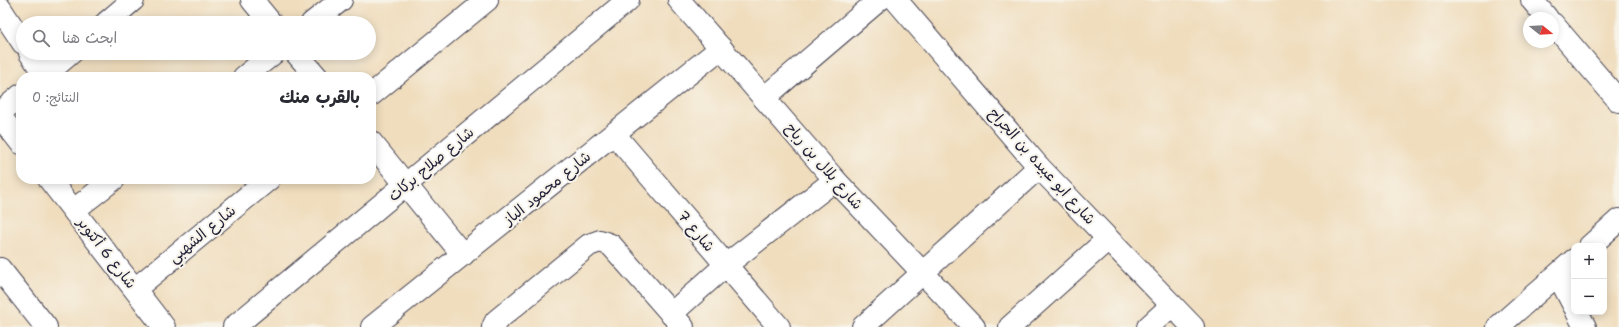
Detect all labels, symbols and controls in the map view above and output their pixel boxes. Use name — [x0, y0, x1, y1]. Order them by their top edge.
north arrow — [1523, 12, 1559, 48]
search box — [16, 16, 376, 60]
icon: search — [30, 27, 52, 49]
text: ابحث هنا — [62, 28, 117, 48]
text: بالقرب منك — [280, 86, 360, 108]
text: النتائج: 0 — [32, 89, 79, 106]
street label: شارع ابو عبيده بن الجراح — [984, 103, 1100, 229]
street label: شارع بلال بن رباح — [781, 118, 867, 214]
street label: شارع صلاح بركات — [384, 122, 478, 206]
street label: شارع محمود الباز — [498, 147, 595, 230]
street label: شارع الشهبي — [164, 201, 242, 270]
street label: شارع 7 — [673, 206, 719, 256]
street label: شارع 6 أكتوبر — [72, 212, 141, 293]
map controls — [1571, 243, 1607, 315]
button: + — [1571, 243, 1607, 279]
button: − — [1571, 279, 1607, 315]

